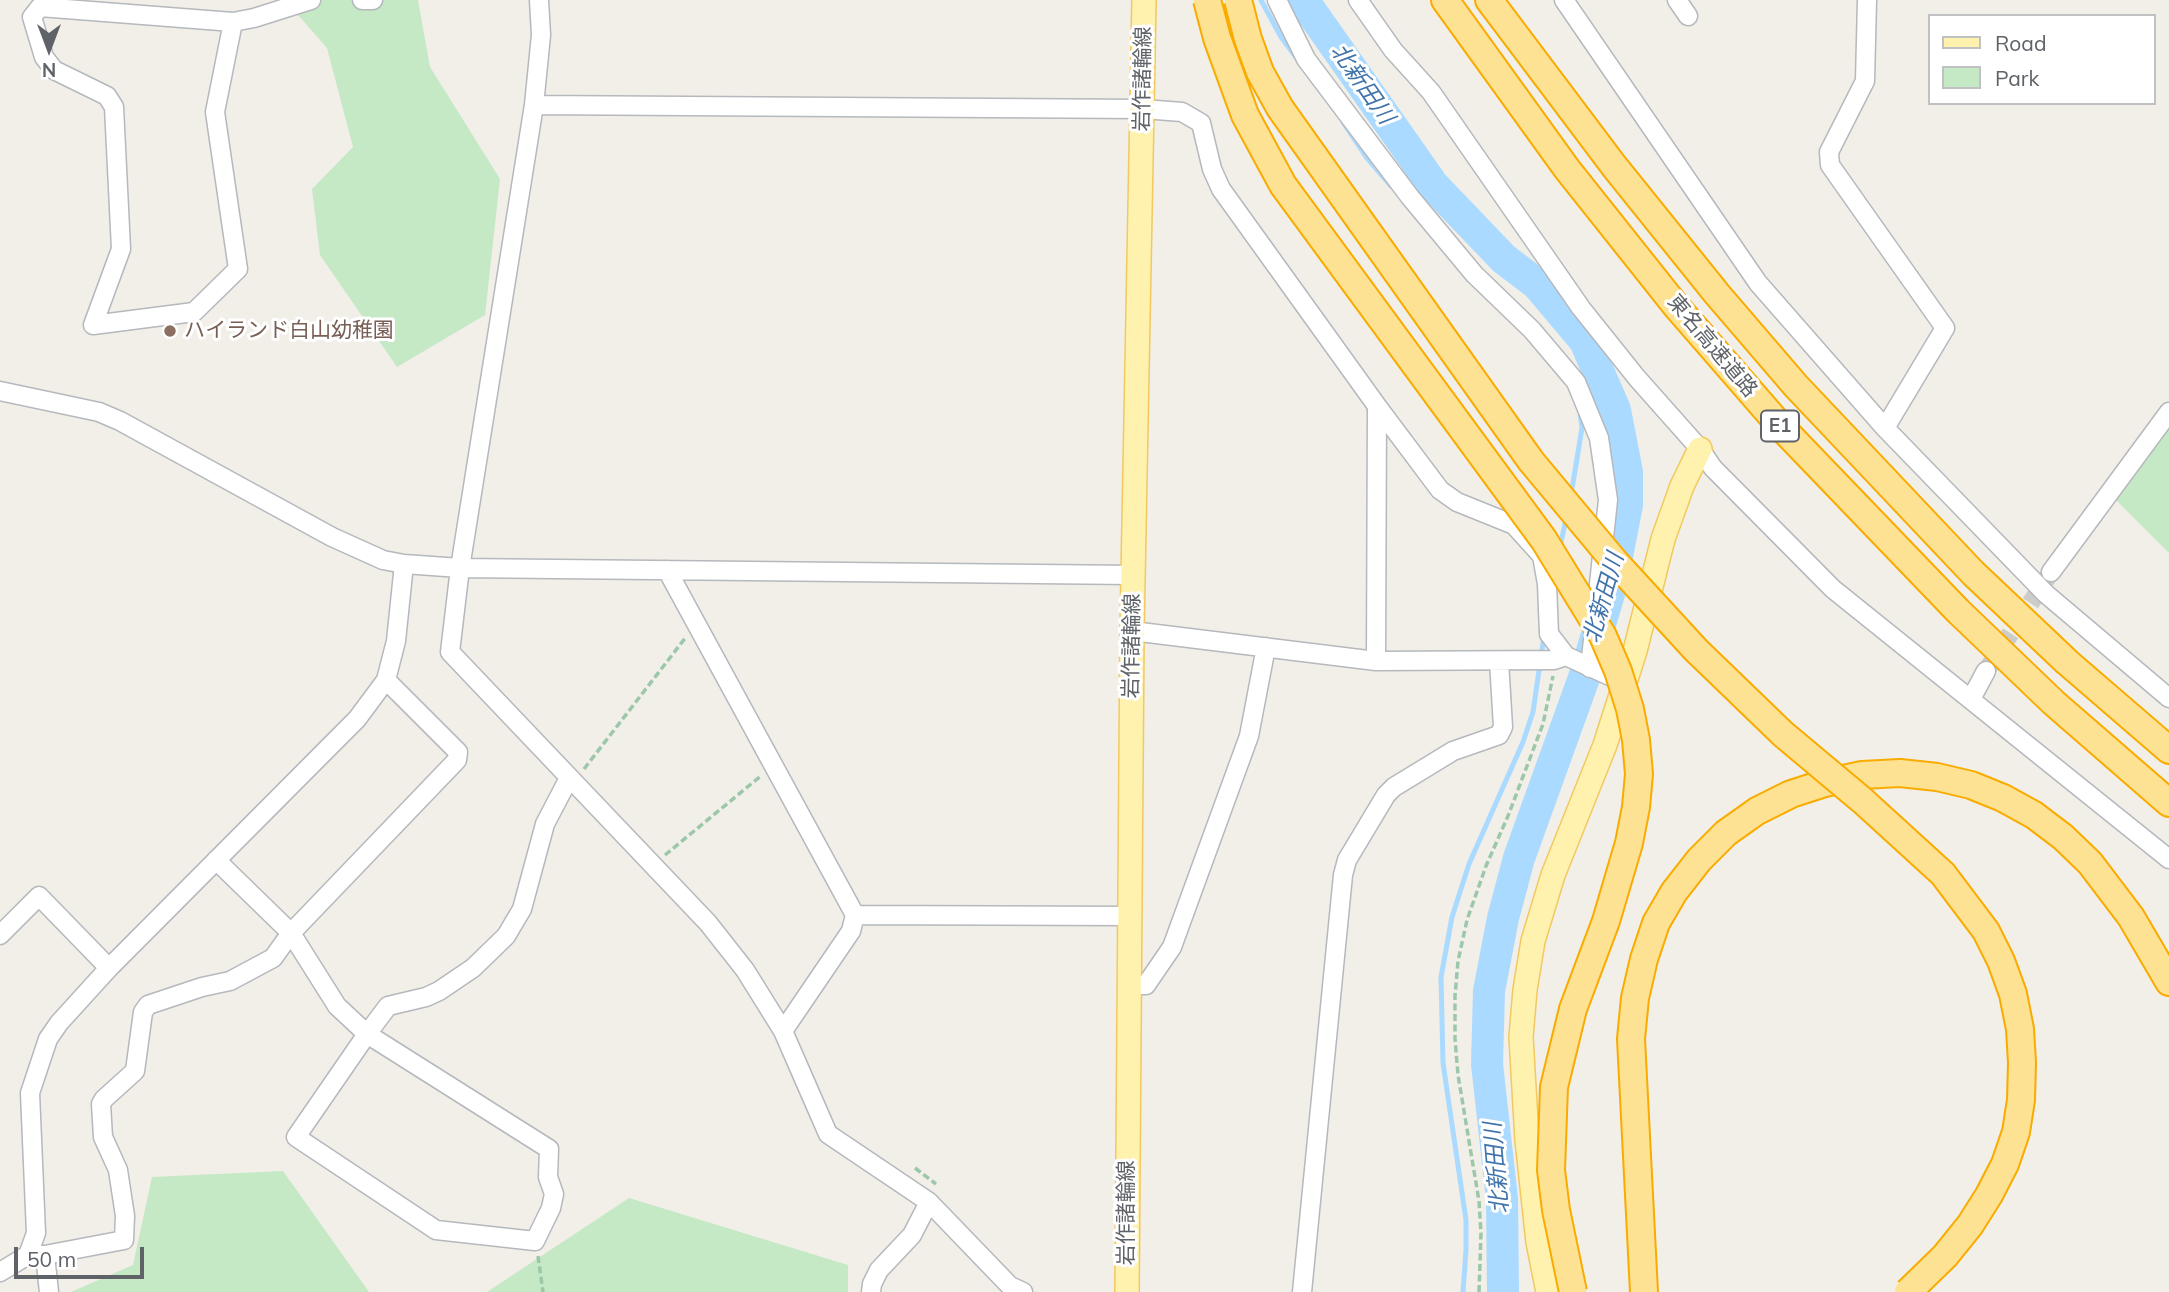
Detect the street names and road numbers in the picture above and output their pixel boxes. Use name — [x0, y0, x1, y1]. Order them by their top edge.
street label: 岩作諸輪線 — [1129, 26, 1157, 132]
street label: 東名高速道路 — [1662, 290, 1762, 402]
road number: E1 — [1761, 410, 1799, 442]
street label: 岩作諸輪線 — [1118, 593, 1146, 699]
street label: 岩作諸輪線 — [1114, 1161, 1140, 1265]

